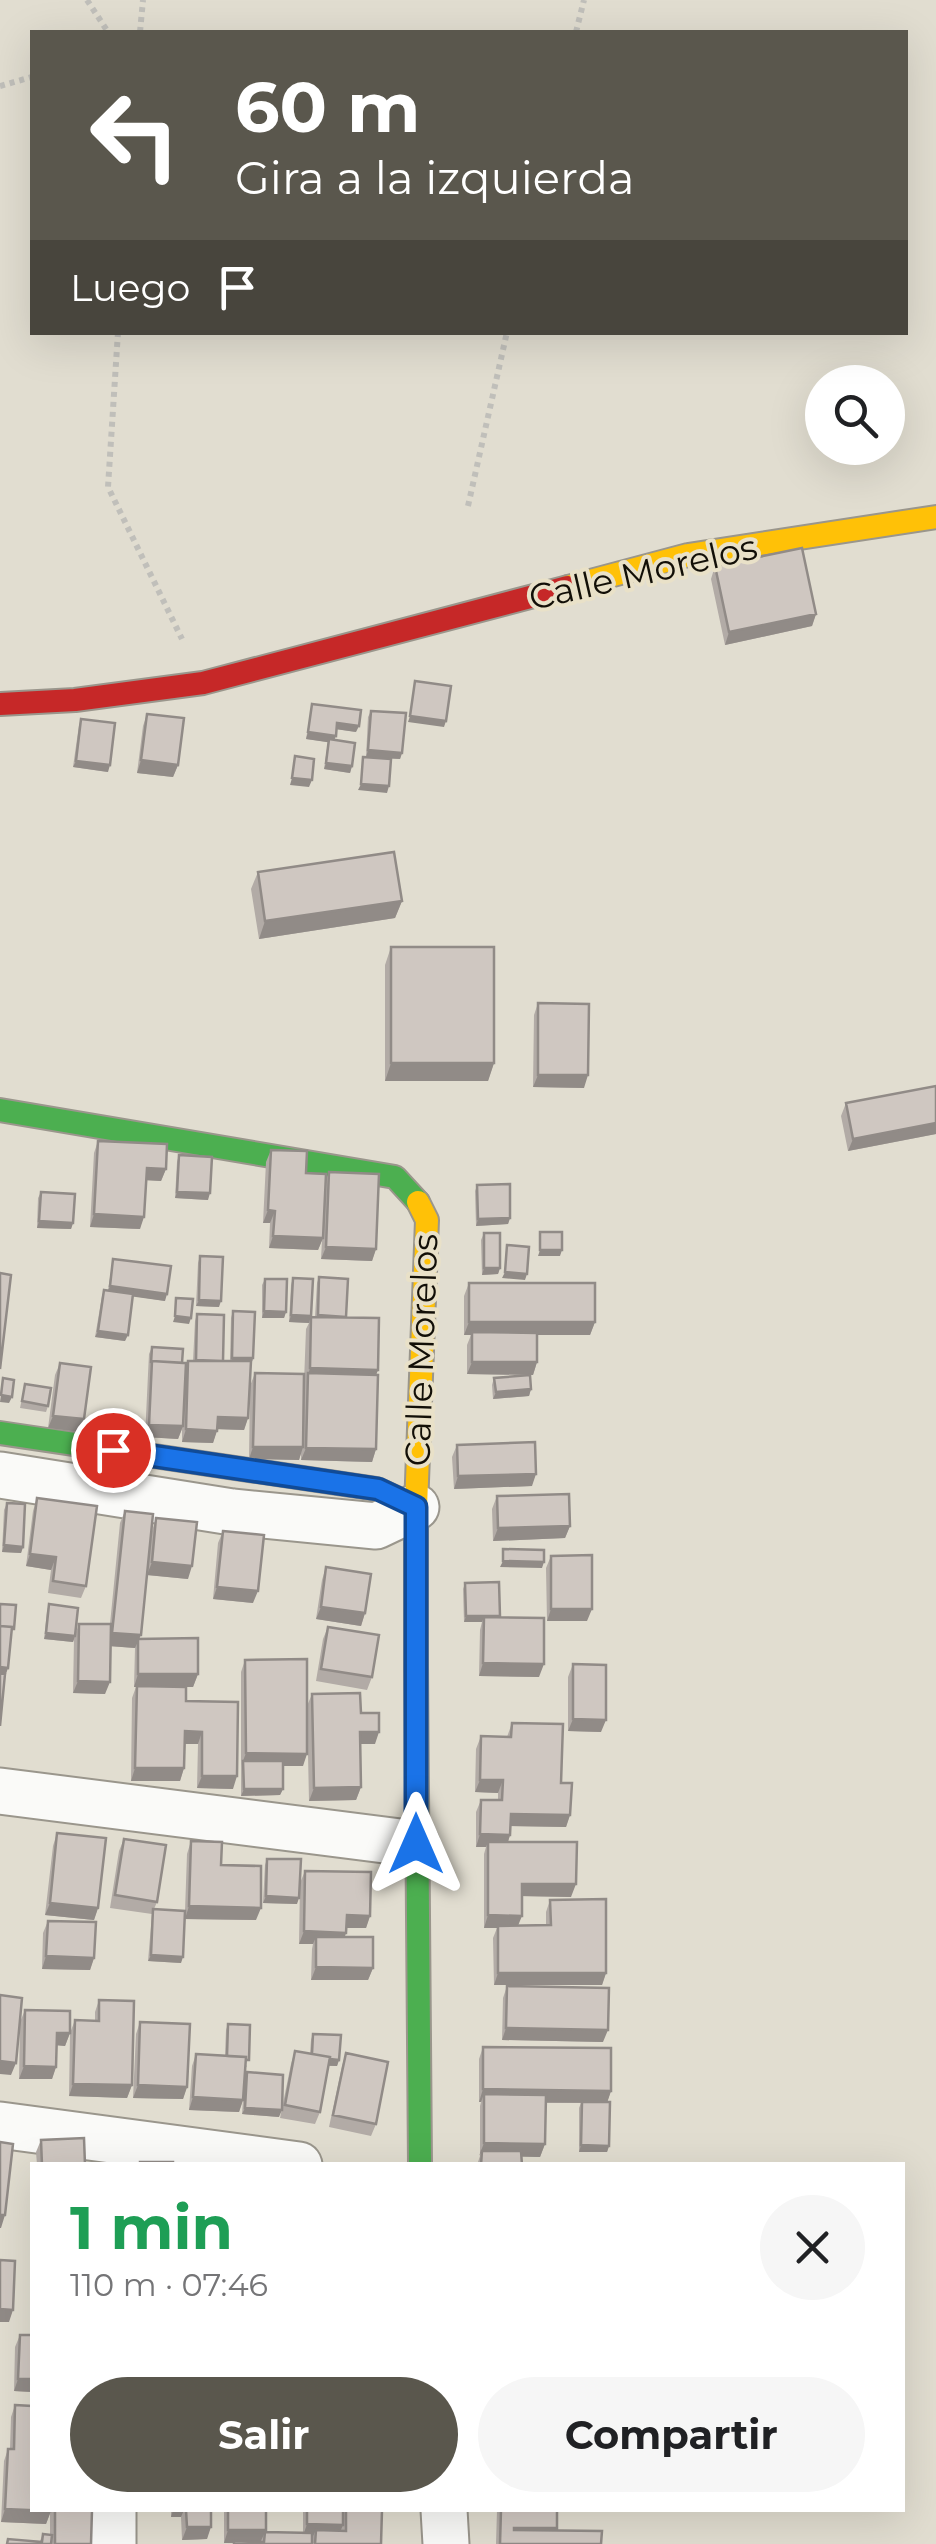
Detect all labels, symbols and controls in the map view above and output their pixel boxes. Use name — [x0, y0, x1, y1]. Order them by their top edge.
text: 60 m — [235, 64, 420, 150]
icon: left — [70, 70, 200, 200]
text: Gira a la izquierda — [235, 150, 635, 205]
icon: arrive — [210, 260, 265, 315]
text: Luego — [70, 264, 190, 311]
map controls — [805, 365, 905, 465]
button: search — [805, 365, 905, 465]
street label: Calle Morelos — [525, 525, 761, 619]
street label: Calle Morelos — [395, 1233, 447, 1467]
pin — [71, 1408, 156, 1493]
icon: arrive — [86, 1423, 141, 1478]
position arrow — [364, 1792, 468, 1896]
text: 1 min — [70, 2191, 233, 2264]
button: close — [760, 2195, 865, 2300]
text: 110 m · 07:46 — [70, 2265, 268, 2304]
button: Salir — [70, 2377, 458, 2492]
button: Compartir — [478, 2377, 865, 2492]

